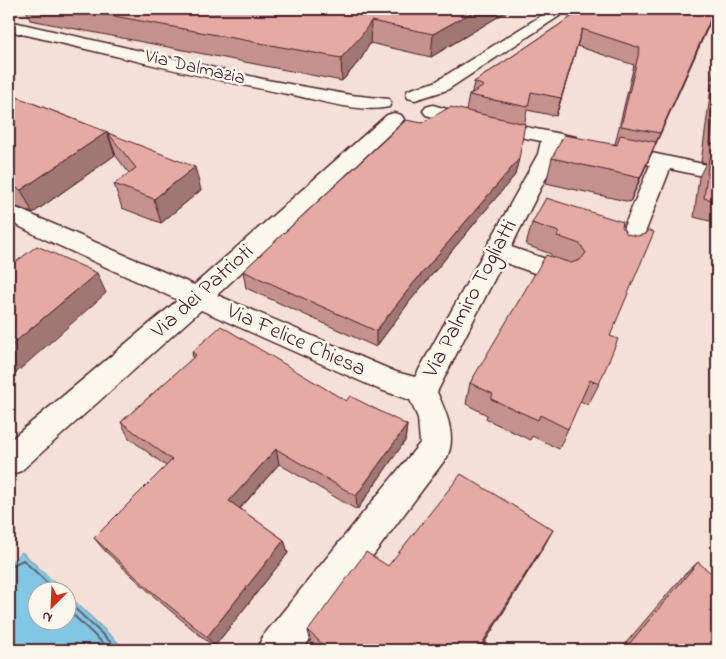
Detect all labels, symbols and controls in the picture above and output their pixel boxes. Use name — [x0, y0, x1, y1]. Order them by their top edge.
street label: Via Dalmazia — [141, 43, 248, 93]
street label: Via Palmiro Togliatti — [415, 214, 527, 385]
street label: Via dei Patrioti — [144, 237, 262, 348]
street label: Via Felice Chiesa — [220, 296, 371, 386]
north arrow — [28, 582, 78, 632]
text: N — [39, 605, 56, 628]

